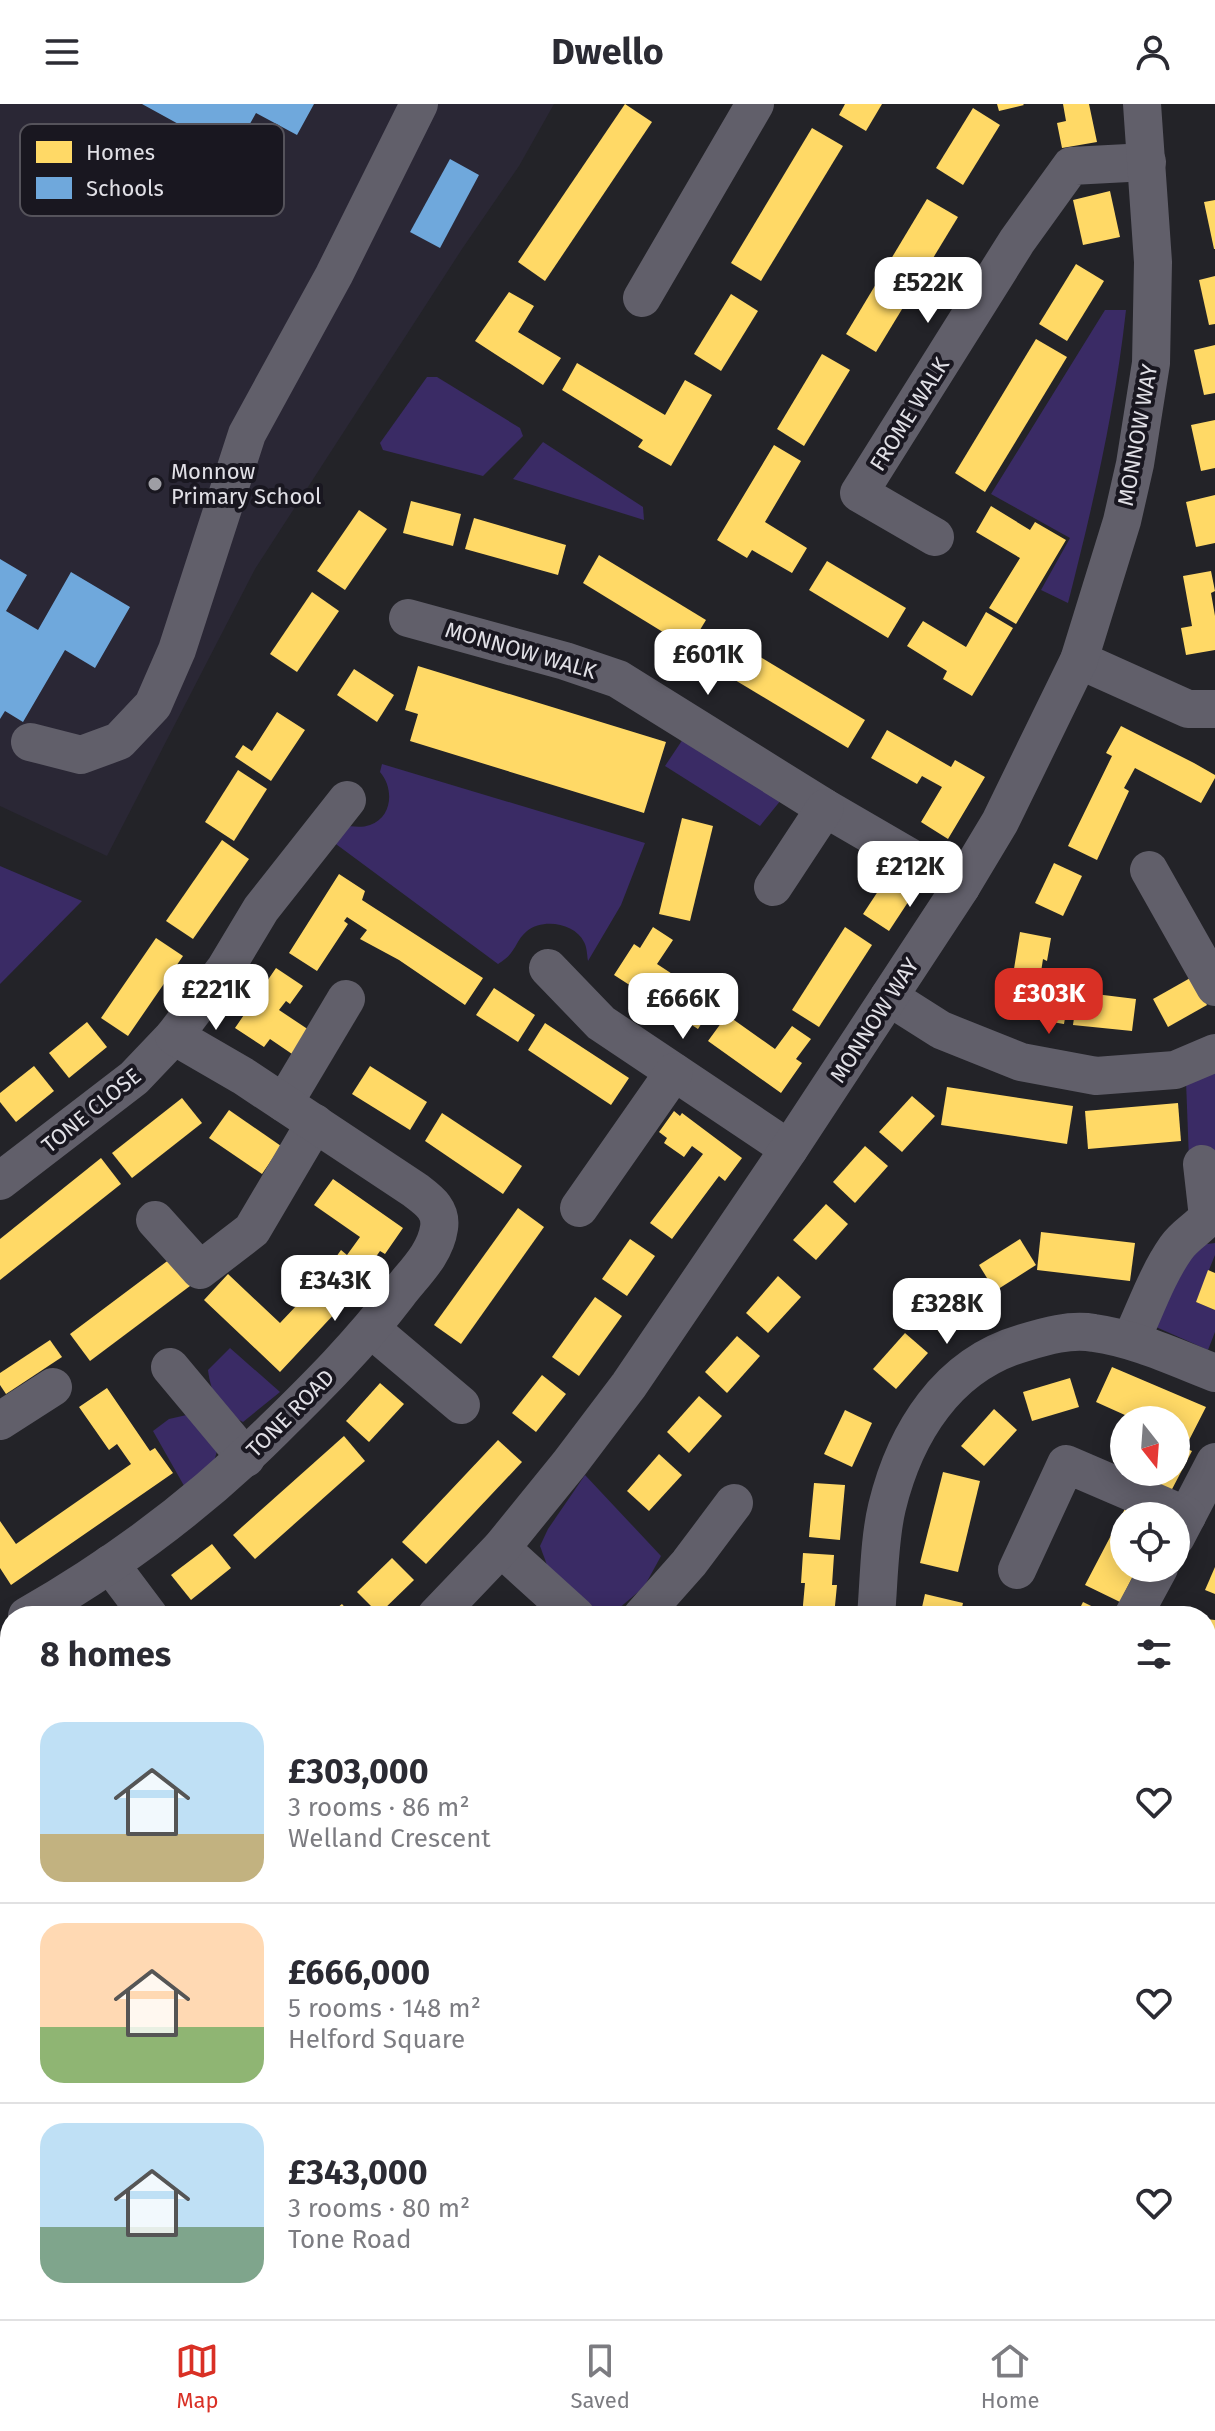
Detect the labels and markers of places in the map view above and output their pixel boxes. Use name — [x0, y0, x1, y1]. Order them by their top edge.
pin: £522K — [872, 257, 984, 325]
place label: Monnow Primary School — [171, 458, 322, 510]
marker: Monnow Primary School — [146, 475, 164, 493]
pin: £601K — [652, 629, 764, 697]
pin: £212K — [854, 841, 966, 909]
pin: £221K — [160, 964, 272, 1032]
pin: £303K — [993, 968, 1105, 1036]
pin: £666K — [627, 973, 739, 1041]
pin: £343K — [279, 1255, 391, 1323]
pin: £328K — [891, 1278, 1003, 1346]

